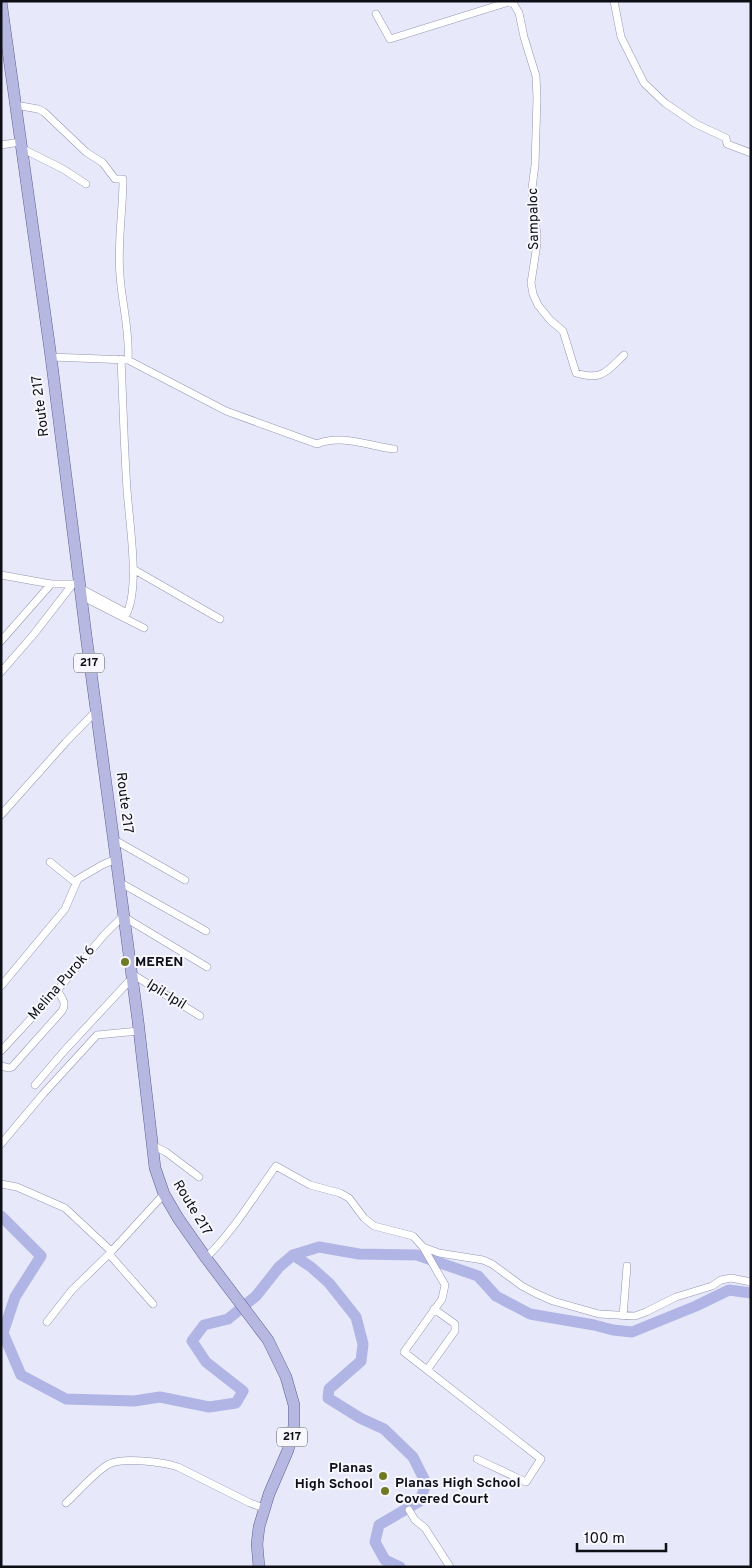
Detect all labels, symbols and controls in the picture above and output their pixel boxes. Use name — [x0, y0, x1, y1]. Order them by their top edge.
street label: Sampaloc — [525, 188, 543, 250]
street label: Route 217 — [29, 374, 53, 438]
road number: 217 — [74, 654, 104, 672]
street label: Route 217 — [112, 771, 136, 835]
street label: Melina Purok 6 — [25, 942, 99, 1024]
place label: MEREN — [135, 954, 183, 971]
marker: MEREN — [119, 956, 131, 968]
street label: Ipil-Ipil — [143, 976, 189, 1014]
street label: Route 217 — [169, 1177, 215, 1239]
road number: 217 — [277, 1428, 307, 1446]
place label: Planas High School — [295, 1460, 373, 1493]
marker: Planas High School — [377, 1470, 389, 1482]
place label: Planas High School Covered Court — [395, 1475, 521, 1508]
marker: Planas High School Covered Court — [379, 1485, 391, 1497]
scale bar — [577, 1520, 666, 1552]
text: 100 m — [584, 1530, 625, 1549]

